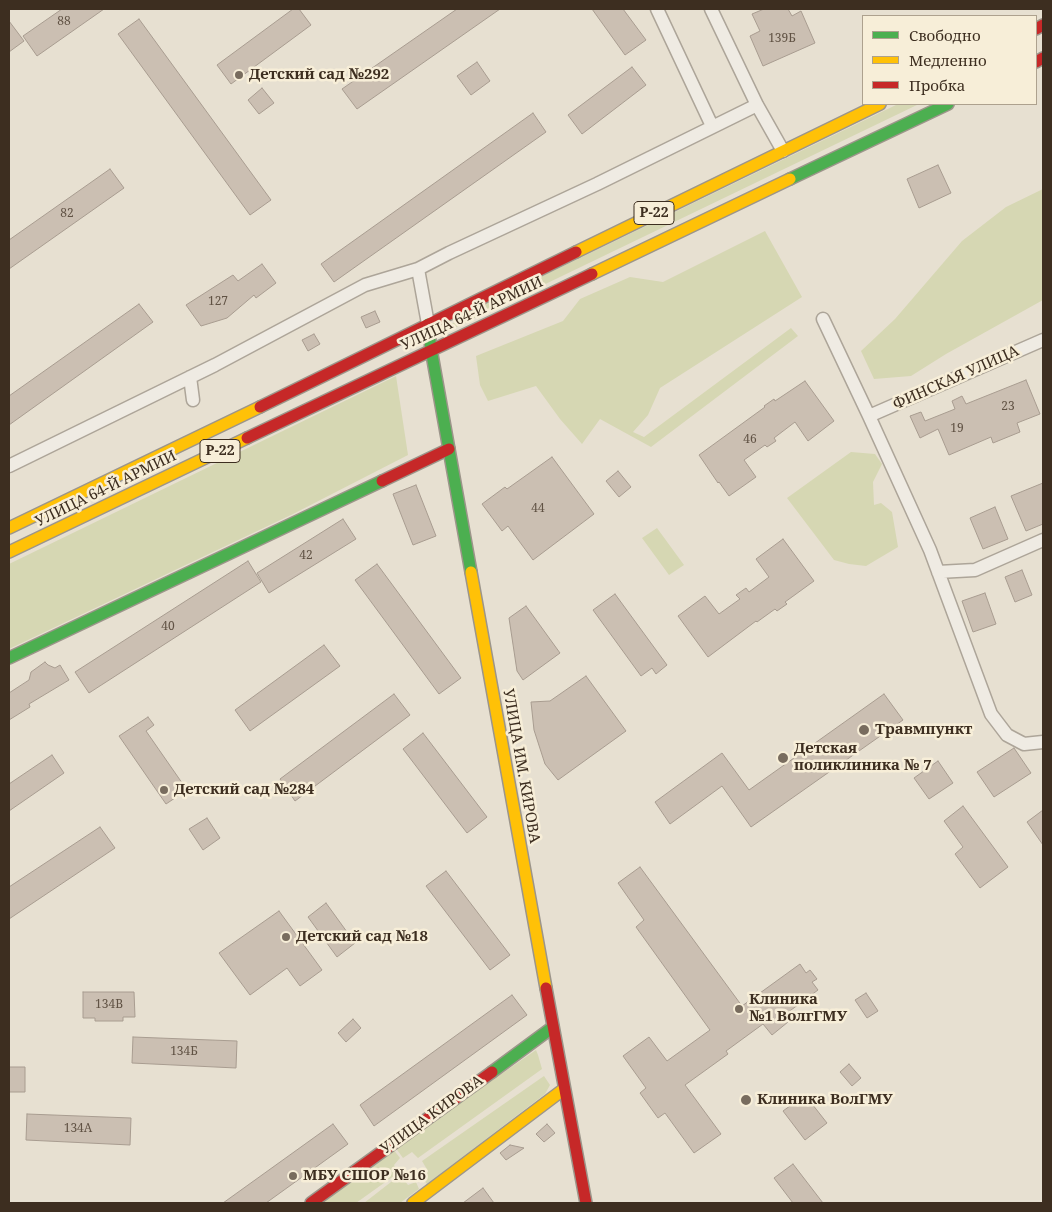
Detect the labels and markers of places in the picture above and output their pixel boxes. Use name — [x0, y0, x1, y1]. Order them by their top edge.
place label: Детский сад №292 — [249, 66, 389, 84]
marker: Детский сад №292 — [233, 69, 245, 81]
place label: Травмпункт — [875, 721, 972, 739]
marker: Травмпункт — [857, 723, 871, 737]
place label: Детская поликлиника № 7 — [794, 740, 932, 775]
marker: Детская поликлиника № 7 — [776, 751, 790, 765]
place label: Детский сад №284 — [174, 781, 314, 799]
marker: Детский сад №284 — [158, 784, 170, 796]
place label: Детский сад №18 — [296, 928, 428, 946]
marker: Детский сад №18 — [280, 931, 292, 943]
place label: Клиника №1 ВолгГМУ — [749, 991, 847, 1026]
marker: Клиника №1 ВолгГМУ — [733, 1003, 745, 1015]
place label: Клиника ВолГМУ — [757, 1091, 893, 1109]
marker: Клиника ВолГМУ — [739, 1093, 753, 1107]
place label: МБУ СШОР №16 — [303, 1167, 426, 1185]
marker: МБУ СШОР №16 — [287, 1170, 299, 1182]

